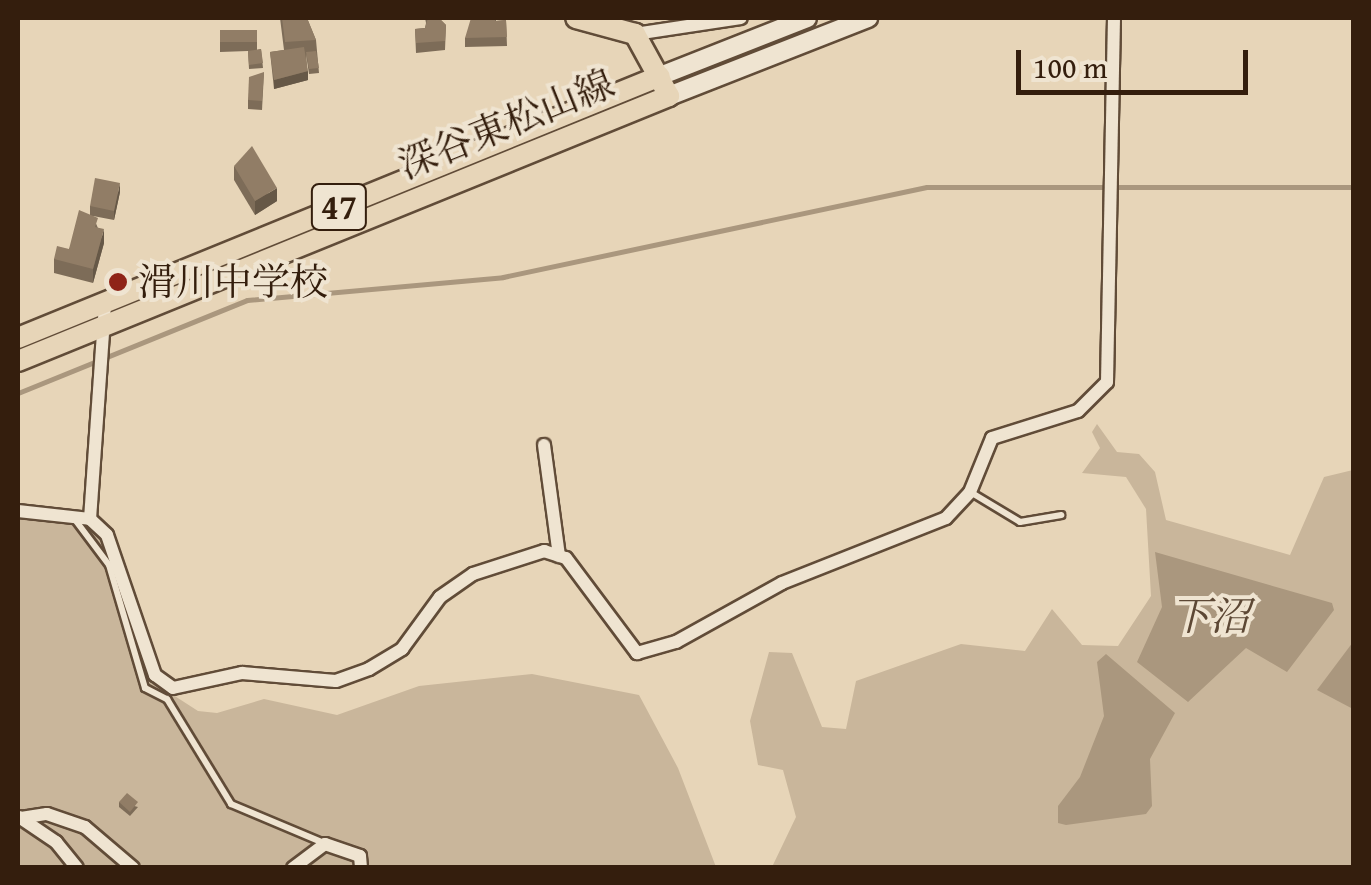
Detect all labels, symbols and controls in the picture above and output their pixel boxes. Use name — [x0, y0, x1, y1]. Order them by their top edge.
scale bar — [1021, 30, 1254, 92]
text: 100 m — [1033, 45, 1107, 89]
street label: 深谷東松山線 — [392, 60, 620, 188]
road number: 47 — [309, 177, 369, 237]
place label: 滑川中学校 — [138, 259, 328, 305]
marker: 滑川中学校 — [107, 271, 129, 293]
water label: 下沼 — [1170, 592, 1250, 640]

